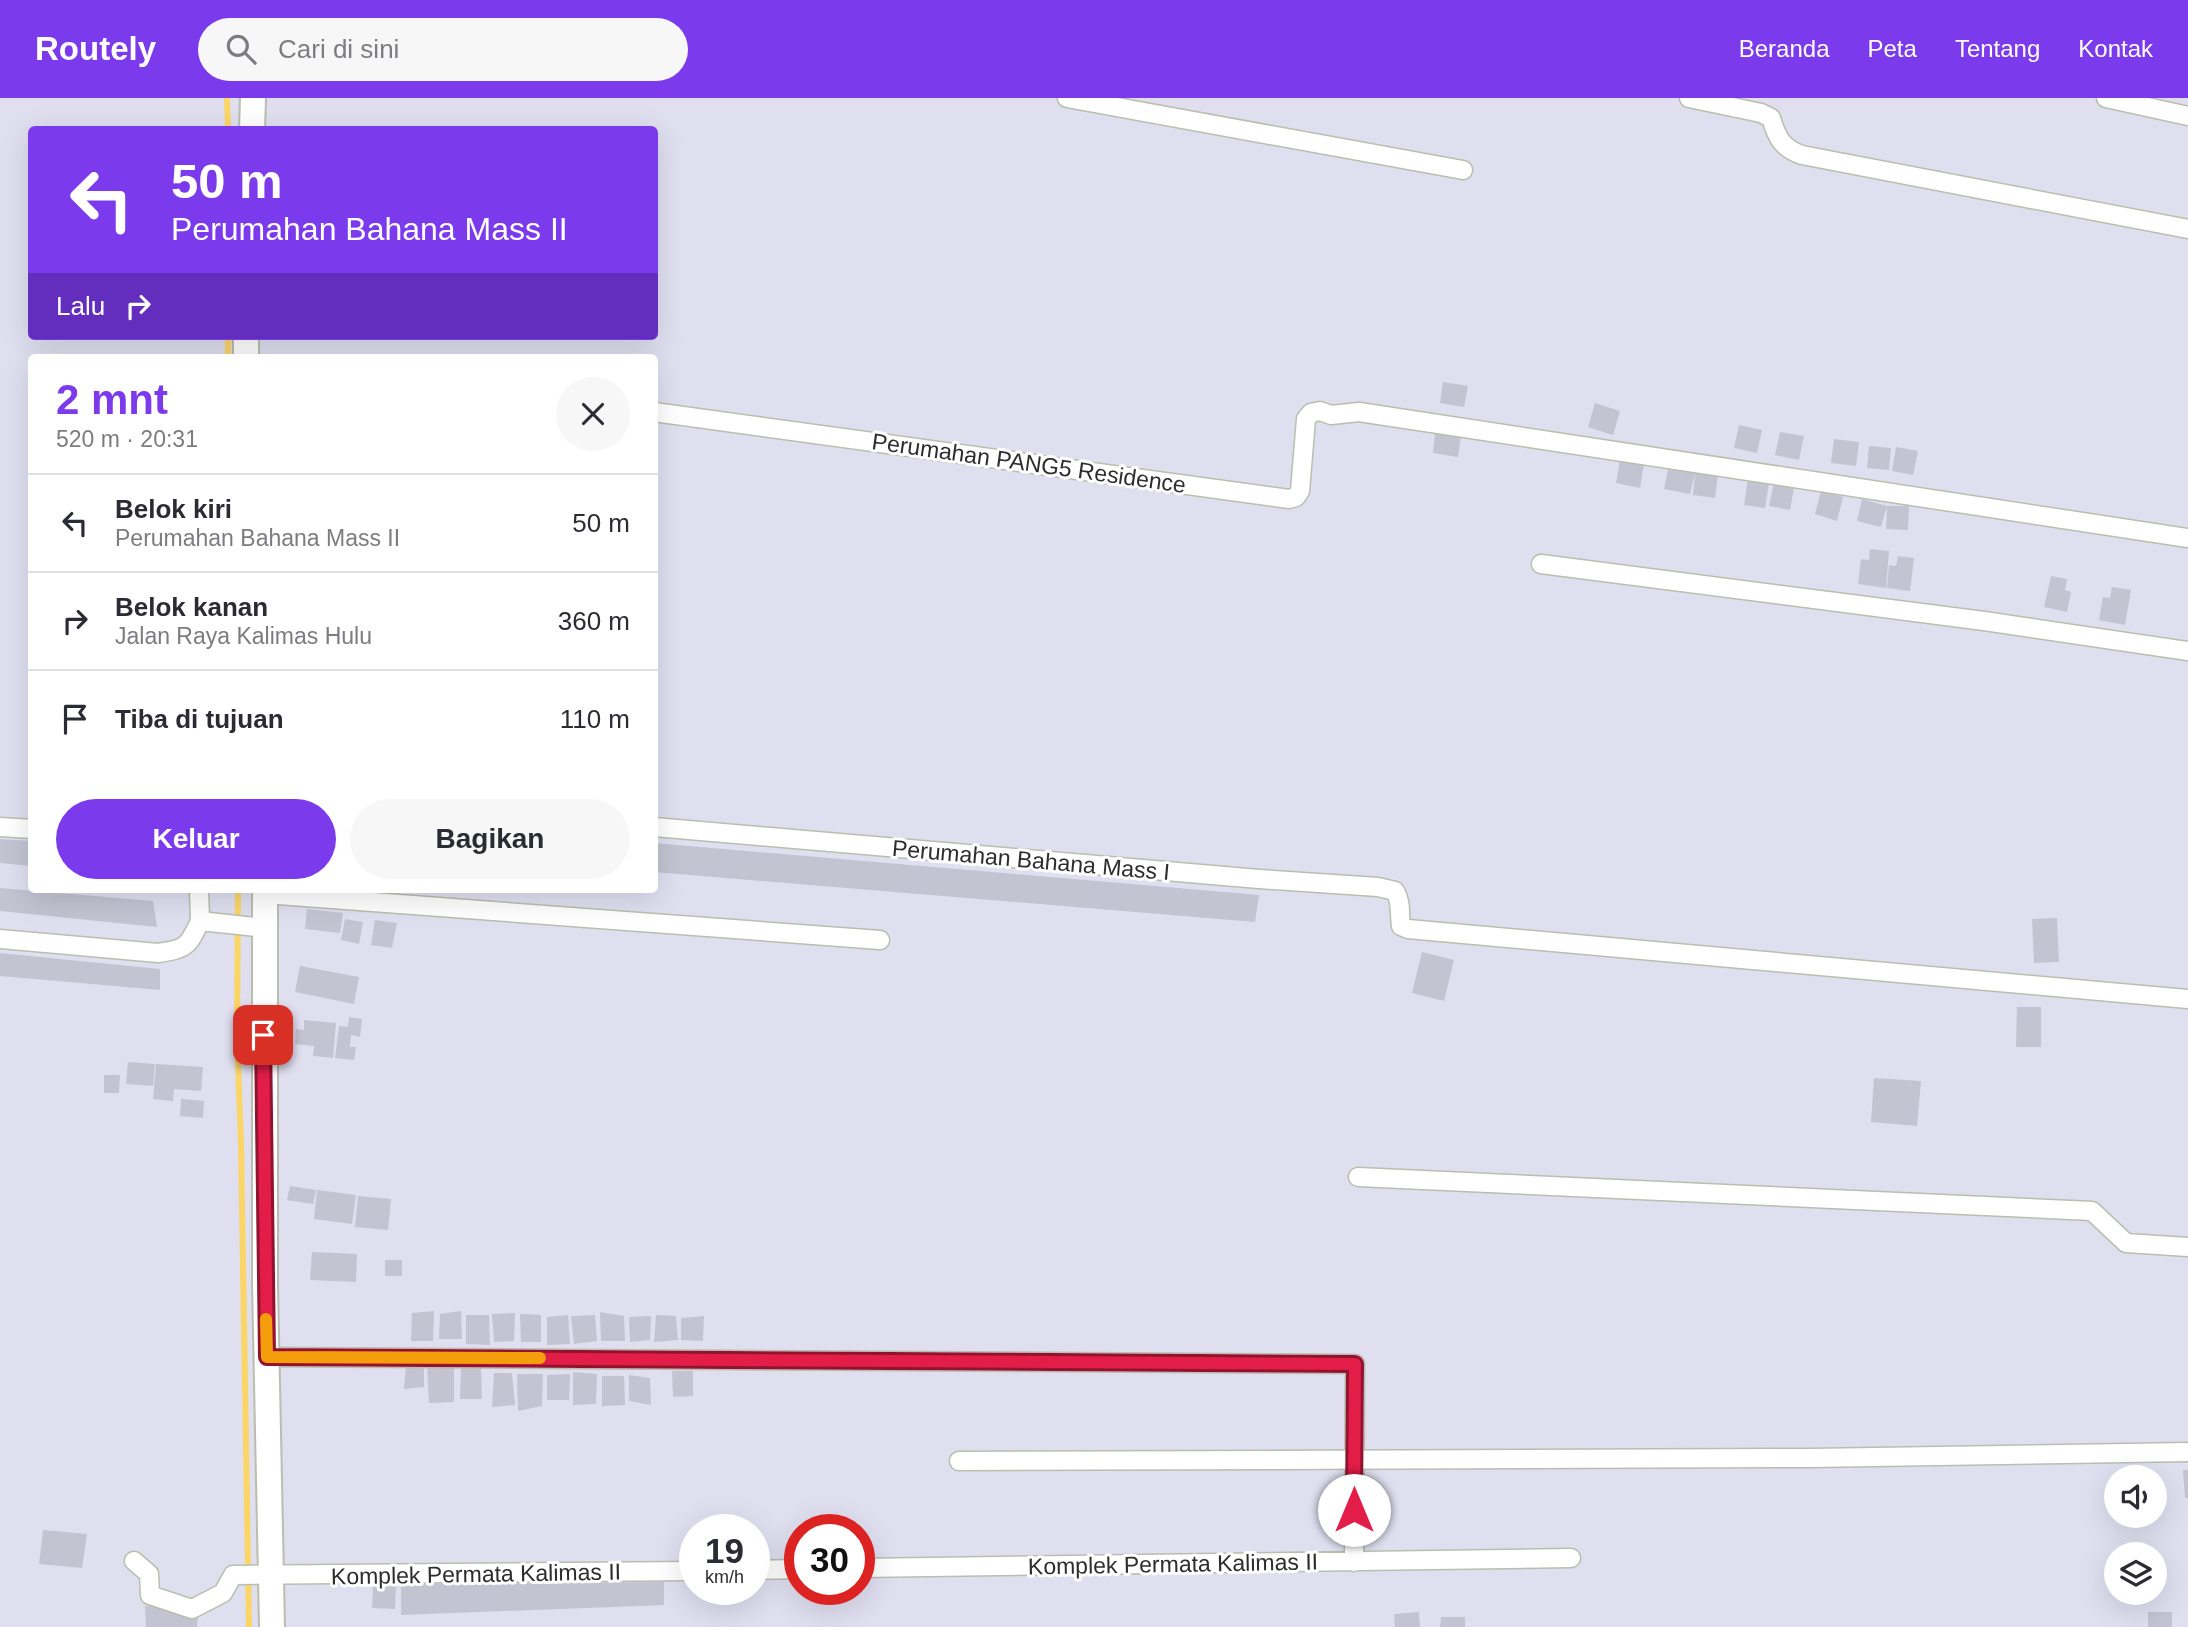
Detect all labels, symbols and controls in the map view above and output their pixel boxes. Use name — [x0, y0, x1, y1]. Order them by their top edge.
search box — [198, 18, 688, 81]
text: Routely — [35, 30, 156, 67]
icon: search — [222, 30, 260, 68]
text: Cari di sini — [278, 34, 399, 64]
text: Beranda — [1739, 35, 1830, 62]
text: Peta — [1868, 35, 1917, 62]
text: Tentang — [1955, 35, 2040, 62]
text: Kontak — [2078, 35, 2153, 62]
icon: left — [56, 154, 147, 245]
text: 50 m — [171, 154, 283, 208]
text: Perumahan Bahana Mass II — [171, 211, 568, 247]
icon: right — [119, 287, 157, 325]
text: Lalu — [56, 291, 105, 321]
text: 2 mnt — [56, 376, 168, 423]
button: close — [556, 377, 630, 451]
text: 520 m · 20:31 — [56, 426, 198, 452]
street label: Perumahan PANG5 Residence — [870, 428, 1188, 498]
text: Belok kiri — [115, 494, 232, 524]
icon: left — [56, 504, 94, 542]
text: 50 m — [572, 508, 630, 538]
text: Perumahan Bahana Mass II — [115, 525, 400, 551]
text: Belok kanan — [115, 592, 268, 622]
icon: right — [56, 602, 94, 640]
text: 360 m — [558, 606, 630, 636]
text: Jalan Raya Kalimas Hulu — [115, 623, 372, 649]
icon: arrive — [56, 700, 94, 738]
text: Tiba di tujuan — [115, 704, 284, 734]
text: 110 m — [560, 704, 630, 734]
button: Keluar — [56, 799, 336, 879]
button: Bagikan — [350, 799, 630, 879]
street label: Perumahan Bahana Mass I — [891, 835, 1171, 885]
pin — [233, 1005, 293, 1065]
icon: arrive — [244, 1016, 282, 1054]
map controls — [2104, 1465, 2167, 1605]
button: sound — [2104, 1465, 2167, 1528]
position arrow — [1317, 1473, 1391, 1547]
speed limit sign: 30 — [784, 1514, 875, 1605]
text: 19 — [705, 1531, 744, 1570]
button: layers — [2104, 1542, 2167, 1605]
street label: Komplek Permata Kalimas II — [1028, 1548, 1318, 1580]
street label: Komplek Permata Kalimas II — [331, 1558, 621, 1590]
text: km/h — [705, 1567, 744, 1587]

